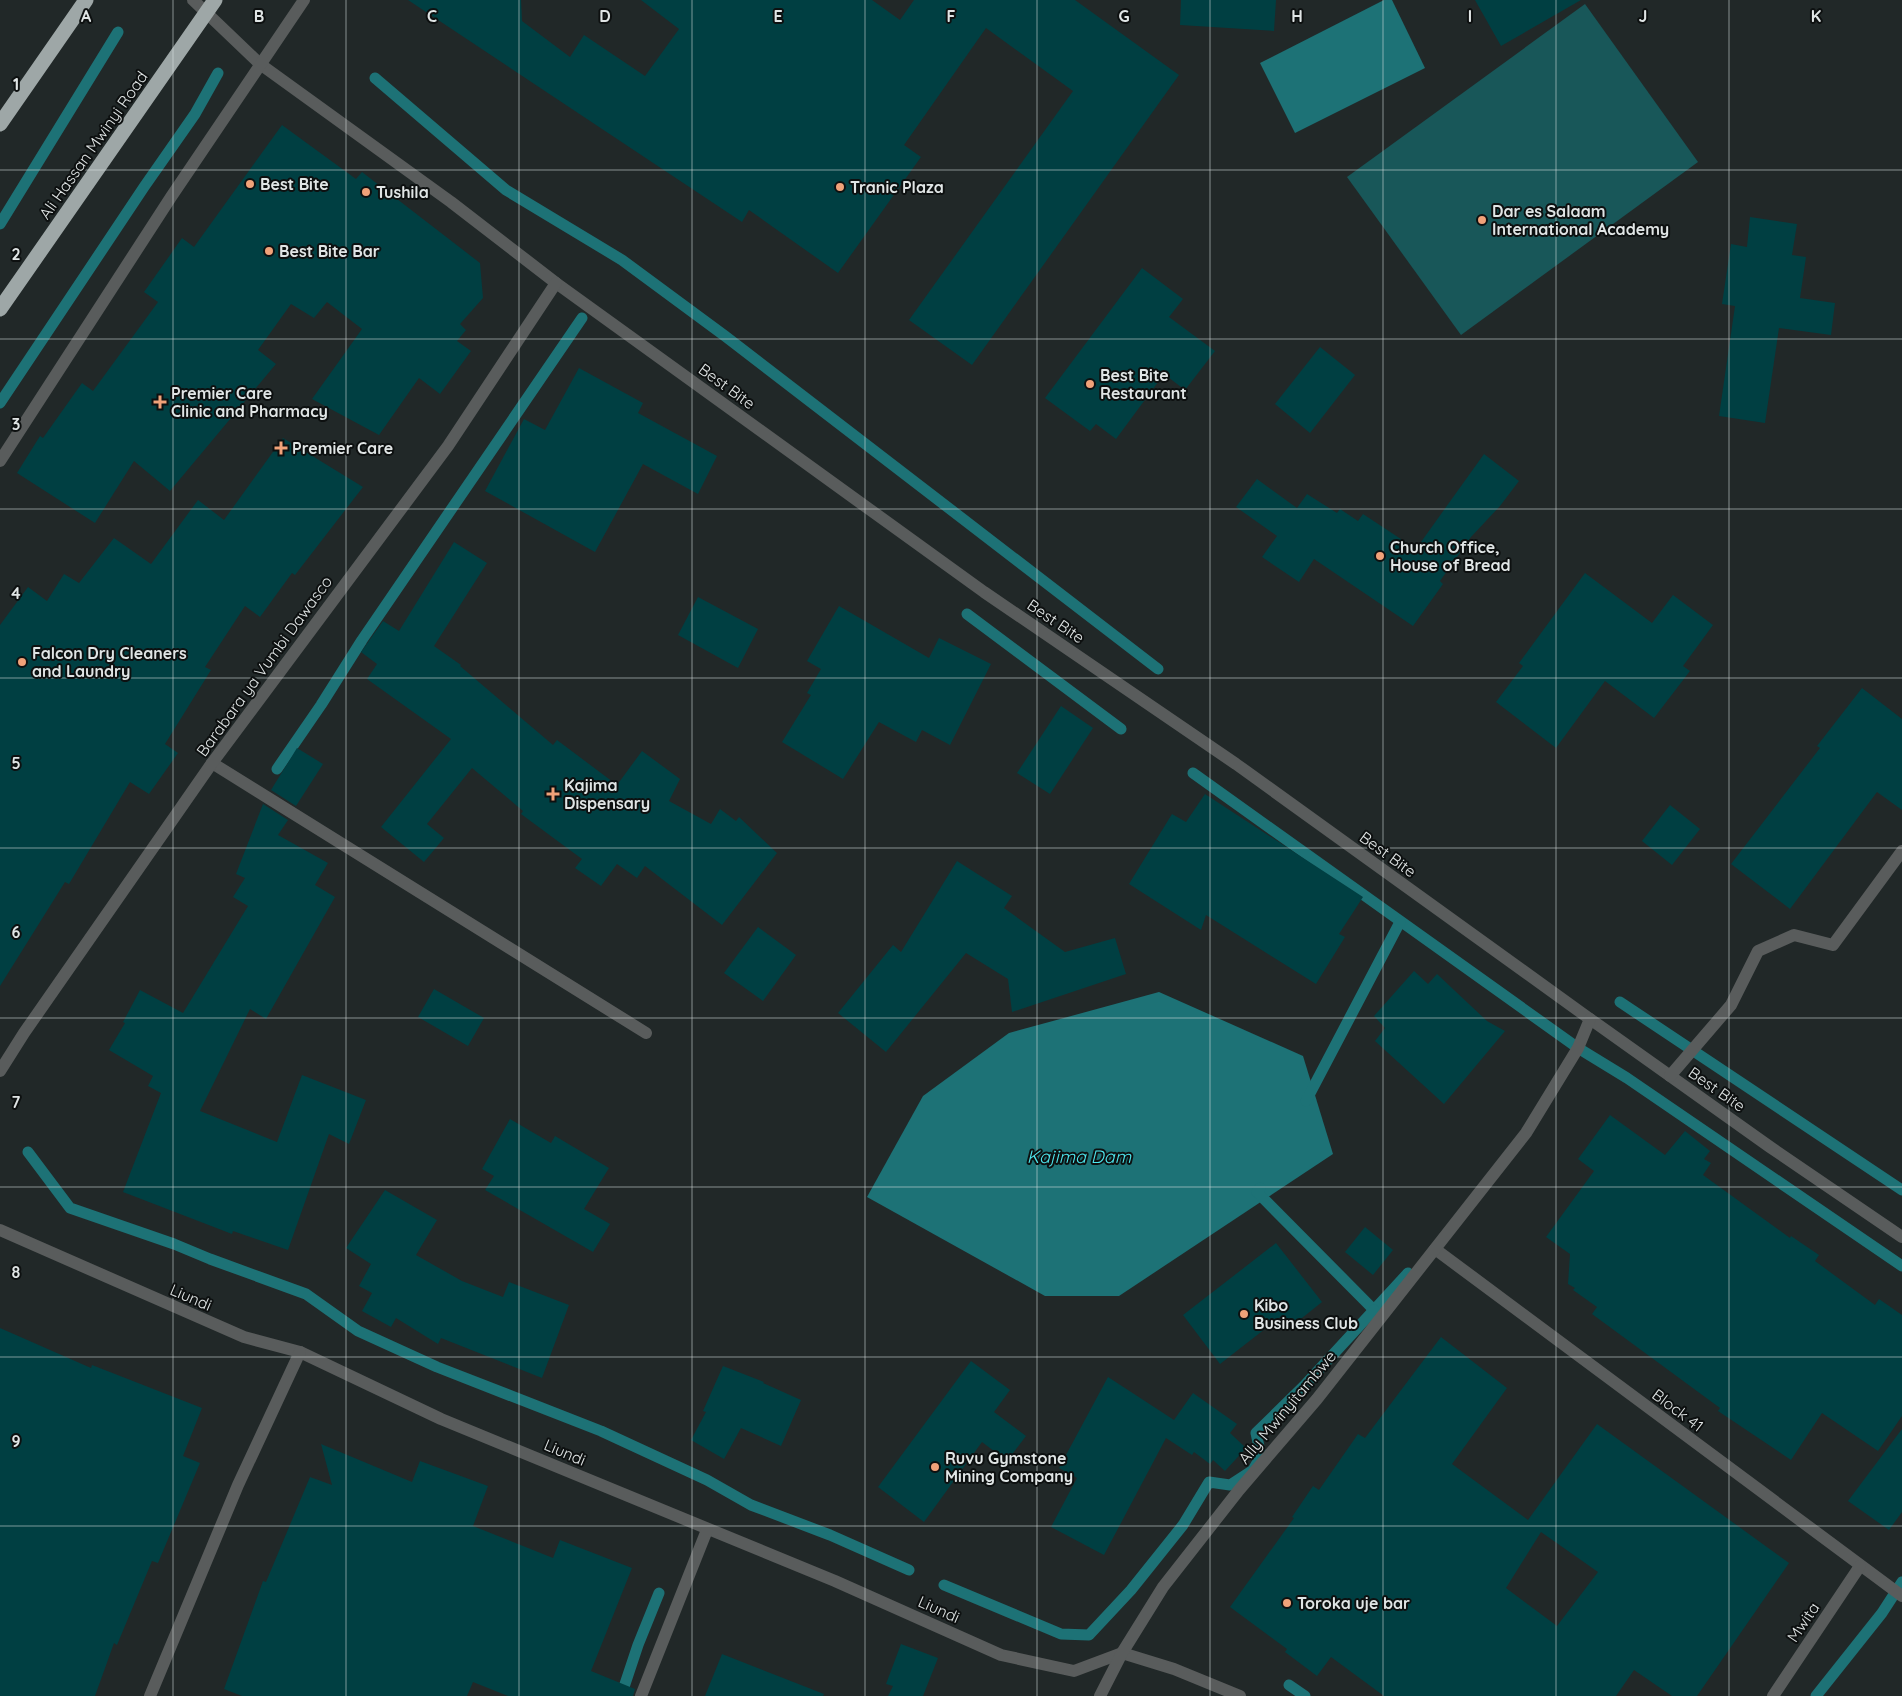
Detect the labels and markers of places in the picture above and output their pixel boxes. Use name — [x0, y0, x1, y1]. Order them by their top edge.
place label: Best Bite — [260, 174, 329, 194]
place label: Tranic Plaza — [850, 177, 944, 197]
marker: Best Bite — [244, 178, 256, 190]
marker: Tranic Plaza — [834, 181, 846, 193]
place label: Tushila — [376, 182, 429, 202]
marker: Tushila — [360, 186, 372, 198]
place label: Dar es Salaam International Academy — [1492, 201, 1669, 239]
marker: Dar es Salaam International Academy — [1476, 214, 1488, 226]
place label: Best Bite Bar — [279, 241, 380, 261]
marker: Best Bite Bar — [263, 245, 275, 257]
place label: Best Bite Restaurant — [1100, 365, 1187, 403]
marker: Best Bite Restaurant — [1084, 378, 1096, 390]
place label: Premier Care Clinic and Pharmacy — [171, 383, 328, 421]
marker: Premier Care Clinic and Pharmacy — [153, 395, 167, 409]
place label: Premier Care — [292, 438, 393, 458]
marker: Premier Care — [274, 441, 288, 455]
place label: Church Office, House of Bread — [1390, 537, 1511, 575]
marker: Church Office, House of Bread — [1374, 550, 1386, 562]
place label: Falcon Dry Cleaners and Laundry — [32, 643, 187, 681]
marker: Falcon Dry Cleaners and Laundry — [16, 656, 28, 668]
place label: Kajima Dispensary — [564, 775, 650, 813]
marker: Kajima Dispensary — [546, 787, 560, 801]
place label: Kibo Business Club — [1254, 1295, 1358, 1333]
marker: Kibo Business Club — [1238, 1308, 1250, 1320]
place label: Ruvu Gymstone Mining Company — [945, 1448, 1073, 1486]
marker: Ruvu Gymstone Mining Company — [929, 1461, 941, 1473]
place label: Toroka uje bar — [1297, 1593, 1410, 1613]
marker: Toroka uje bar — [1281, 1597, 1293, 1609]

